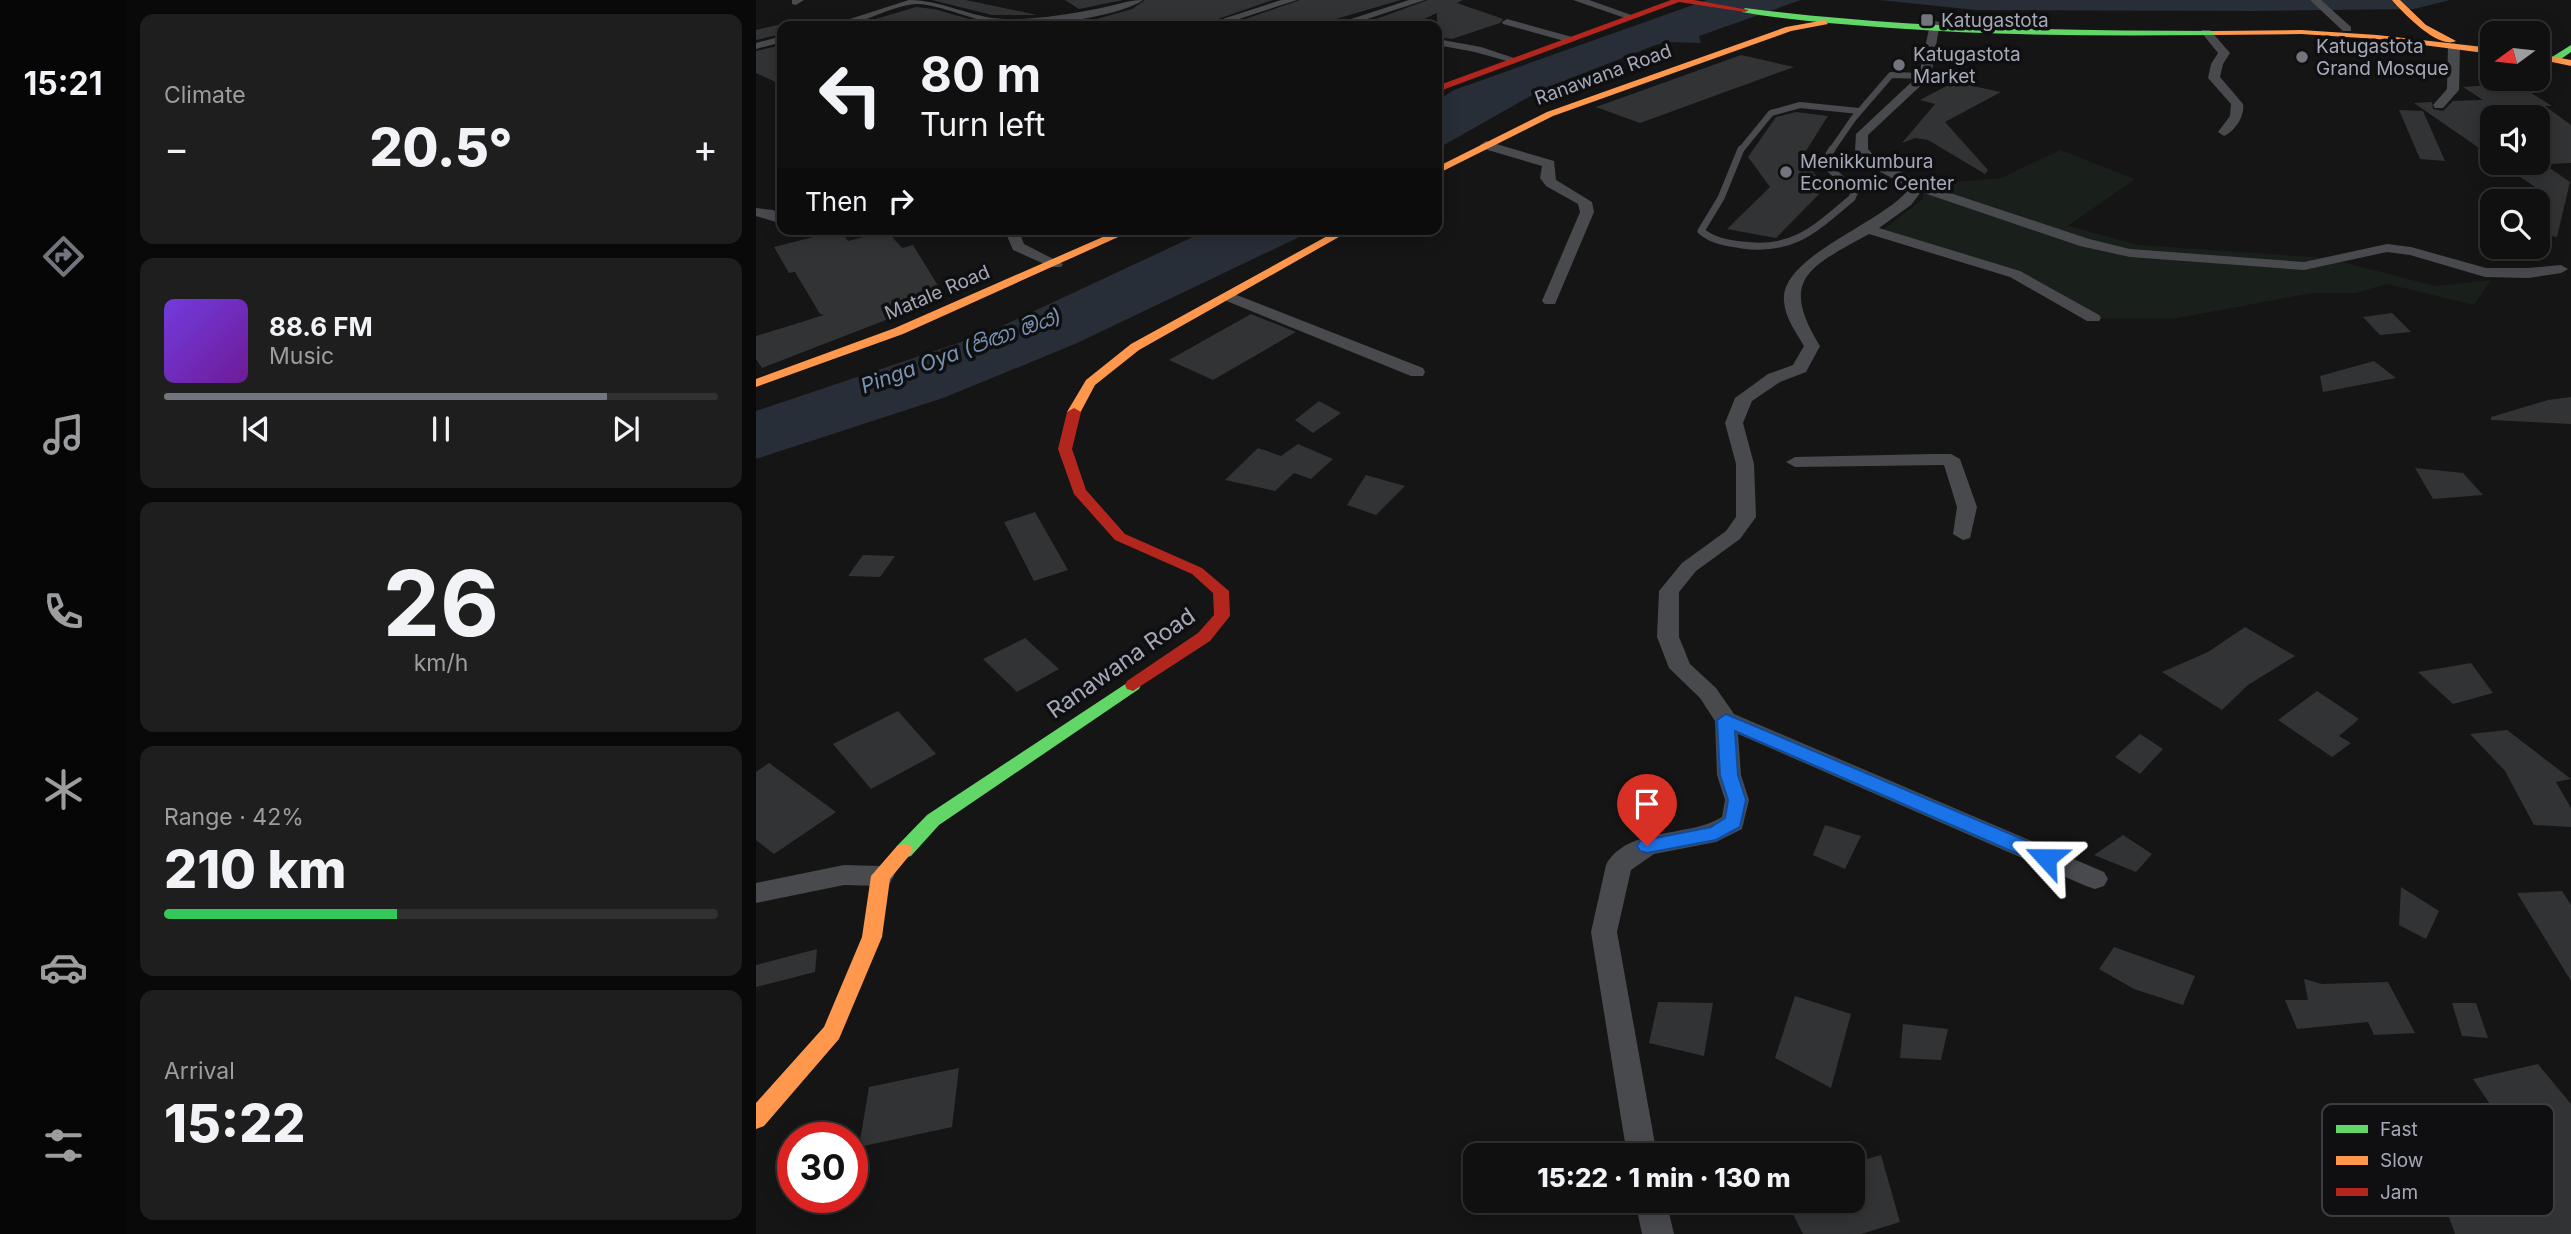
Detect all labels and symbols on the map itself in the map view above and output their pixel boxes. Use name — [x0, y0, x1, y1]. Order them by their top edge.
place label: Katugastota — [1941, 9, 2049, 32]
marker: Katugastota — [1919, 12, 1935, 28]
north arrow — [2480, 21, 2550, 91]
place label: Katugastota Grand Mosque — [2316, 35, 2449, 80]
street label: Ranawana Road — [1532, 39, 1675, 110]
place label: Katugastota Market — [1913, 43, 2021, 88]
marker: Katugastota Grand Mosque — [2294, 49, 2310, 65]
marker: Katugastota Market — [1891, 57, 1907, 73]
place label: Menikkumbura Economic Center — [1800, 150, 1954, 195]
marker: Menikkumbura Economic Center — [1778, 164, 1794, 180]
street label: Matale Road — [881, 260, 993, 325]
water label: Pinga Oya (පිඟා ඔය) — [857, 303, 1064, 398]
street label: Ranawana Road — [1042, 602, 1200, 724]
pin — [1617, 774, 1677, 846]
position arrow — [2009, 821, 2083, 895]
legend — [2322, 1104, 2554, 1216]
text: Fast — [2380, 1118, 2418, 1141]
speed limit sign: 30 — [777, 1122, 868, 1213]
text: Slow — [2380, 1149, 2423, 1172]
text: Jam — [2380, 1181, 2418, 1204]

